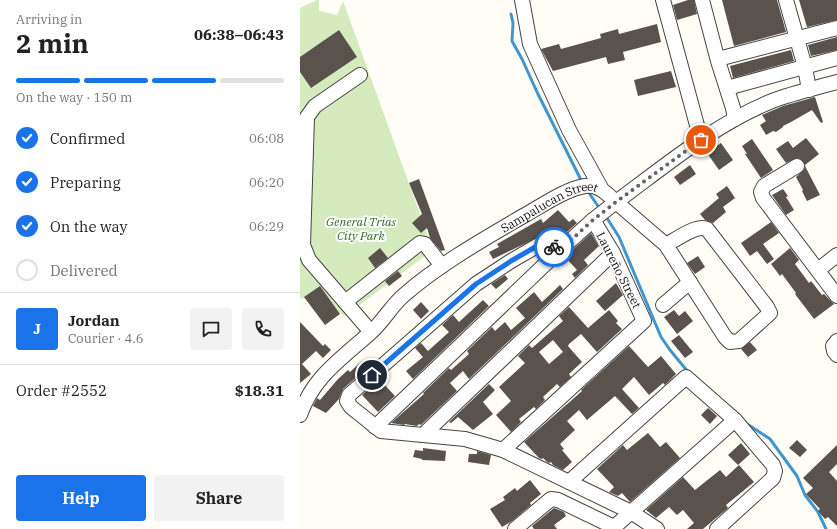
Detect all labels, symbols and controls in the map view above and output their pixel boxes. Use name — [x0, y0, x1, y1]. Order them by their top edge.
text: Arriving in — [16, 11, 82, 28]
text: 06:38–06:43 — [194, 25, 284, 44]
text: 2 min — [16, 26, 89, 60]
text: On the way · 150 m — [16, 89, 132, 106]
pin — [684, 123, 718, 157]
icon: check — [16, 127, 38, 149]
text: Confirmed — [50, 129, 125, 148]
icon: bag — [690, 129, 712, 151]
text: 06:08 — [249, 130, 284, 147]
icon: check — [16, 171, 38, 193]
text: Preparing — [50, 173, 121, 192]
text: 06:20 — [249, 174, 284, 191]
street label: Sampalucan Street — [498, 178, 600, 235]
park label: General Trias City Park — [326, 214, 397, 243]
icon: check — [16, 215, 38, 237]
text: On the way — [50, 217, 128, 236]
text: 06:29 — [249, 218, 284, 235]
courier — [534, 227, 574, 267]
street label: Laureño Street — [593, 229, 645, 311]
icon: bike — [543, 236, 565, 258]
text: Delivered — [50, 261, 118, 280]
button: chat — [190, 308, 232, 350]
button: phone — [242, 308, 284, 350]
text: Jordan — [68, 311, 120, 330]
text: J — [33, 319, 41, 338]
text: Courier · 4.6 — [68, 330, 144, 347]
pin — [355, 358, 389, 392]
icon: home — [361, 364, 383, 386]
text: Order #2552 — [16, 381, 107, 400]
text: $18.31 — [235, 381, 284, 400]
button: Help — [16, 475, 146, 521]
button: Share — [154, 475, 284, 521]

